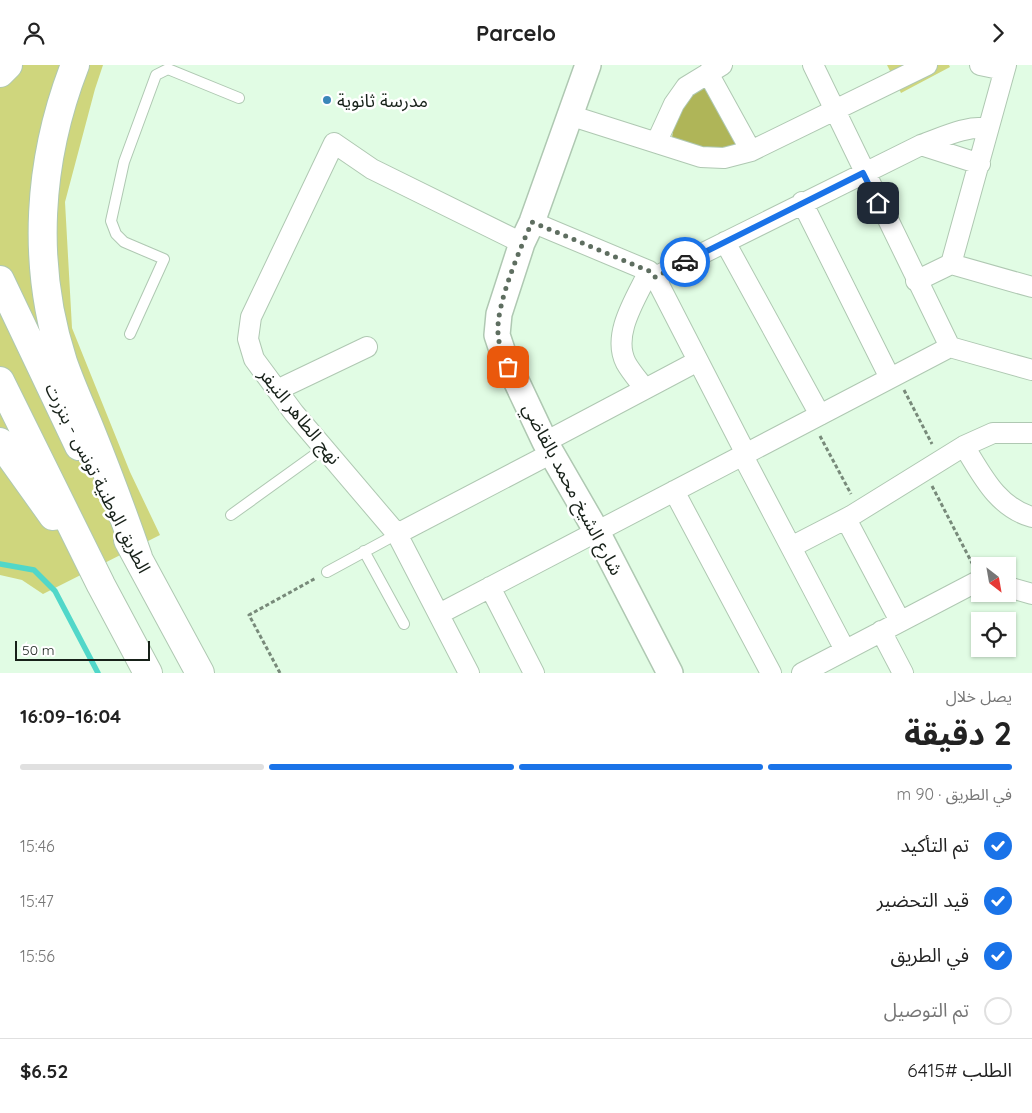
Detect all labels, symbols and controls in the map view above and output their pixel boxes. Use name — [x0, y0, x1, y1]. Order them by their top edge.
icon: person — [20, 19, 48, 47]
text: Parcelo — [476, 19, 556, 47]
icon: forward — [984, 19, 1012, 47]
place label: مدرسة ثانوية — [337, 89, 428, 112]
marker: مدرسة ثانوية — [321, 94, 333, 106]
pin — [857, 182, 899, 224]
icon: home — [864, 189, 892, 217]
courier — [660, 237, 710, 287]
icon: car — [671, 248, 699, 276]
pin — [487, 346, 529, 388]
icon: bag — [494, 353, 522, 381]
street label: نهج الطاهر النيفر — [252, 362, 346, 470]
street label: الطريق الوطنية تونس - بنزرت — [40, 379, 156, 577]
street label: شارع الشيخ محمد بالقاضي — [515, 399, 628, 580]
north arrow — [971, 557, 1016, 603]
map controls — [971, 557, 1016, 657]
button: locate — [971, 612, 1016, 657]
scale bar — [15, 638, 150, 661]
text: 50 m — [22, 641, 55, 659]
text: يصل خلال — [946, 686, 1012, 706]
text: 16:04–16:09 — [20, 704, 121, 728]
text: 2 دقيقة — [904, 713, 1012, 753]
text: في الطريق · 90 m — [897, 784, 1012, 804]
icon: check — [984, 832, 1012, 860]
text: تم التأكيد — [900, 833, 969, 857]
text: 15:46 — [20, 836, 55, 856]
icon: check — [984, 887, 1012, 915]
text: قيد التحضير — [877, 888, 969, 912]
text: 15:47 — [20, 891, 54, 911]
icon: check — [984, 942, 1012, 970]
text: في الطريق — [890, 943, 969, 967]
text: 15:56 — [20, 946, 55, 966]
text: تم التوصيل — [884, 998, 969, 1022]
text: الطلب #6415 — [907, 1058, 1012, 1082]
text: $6.52 — [20, 1059, 68, 1083]

